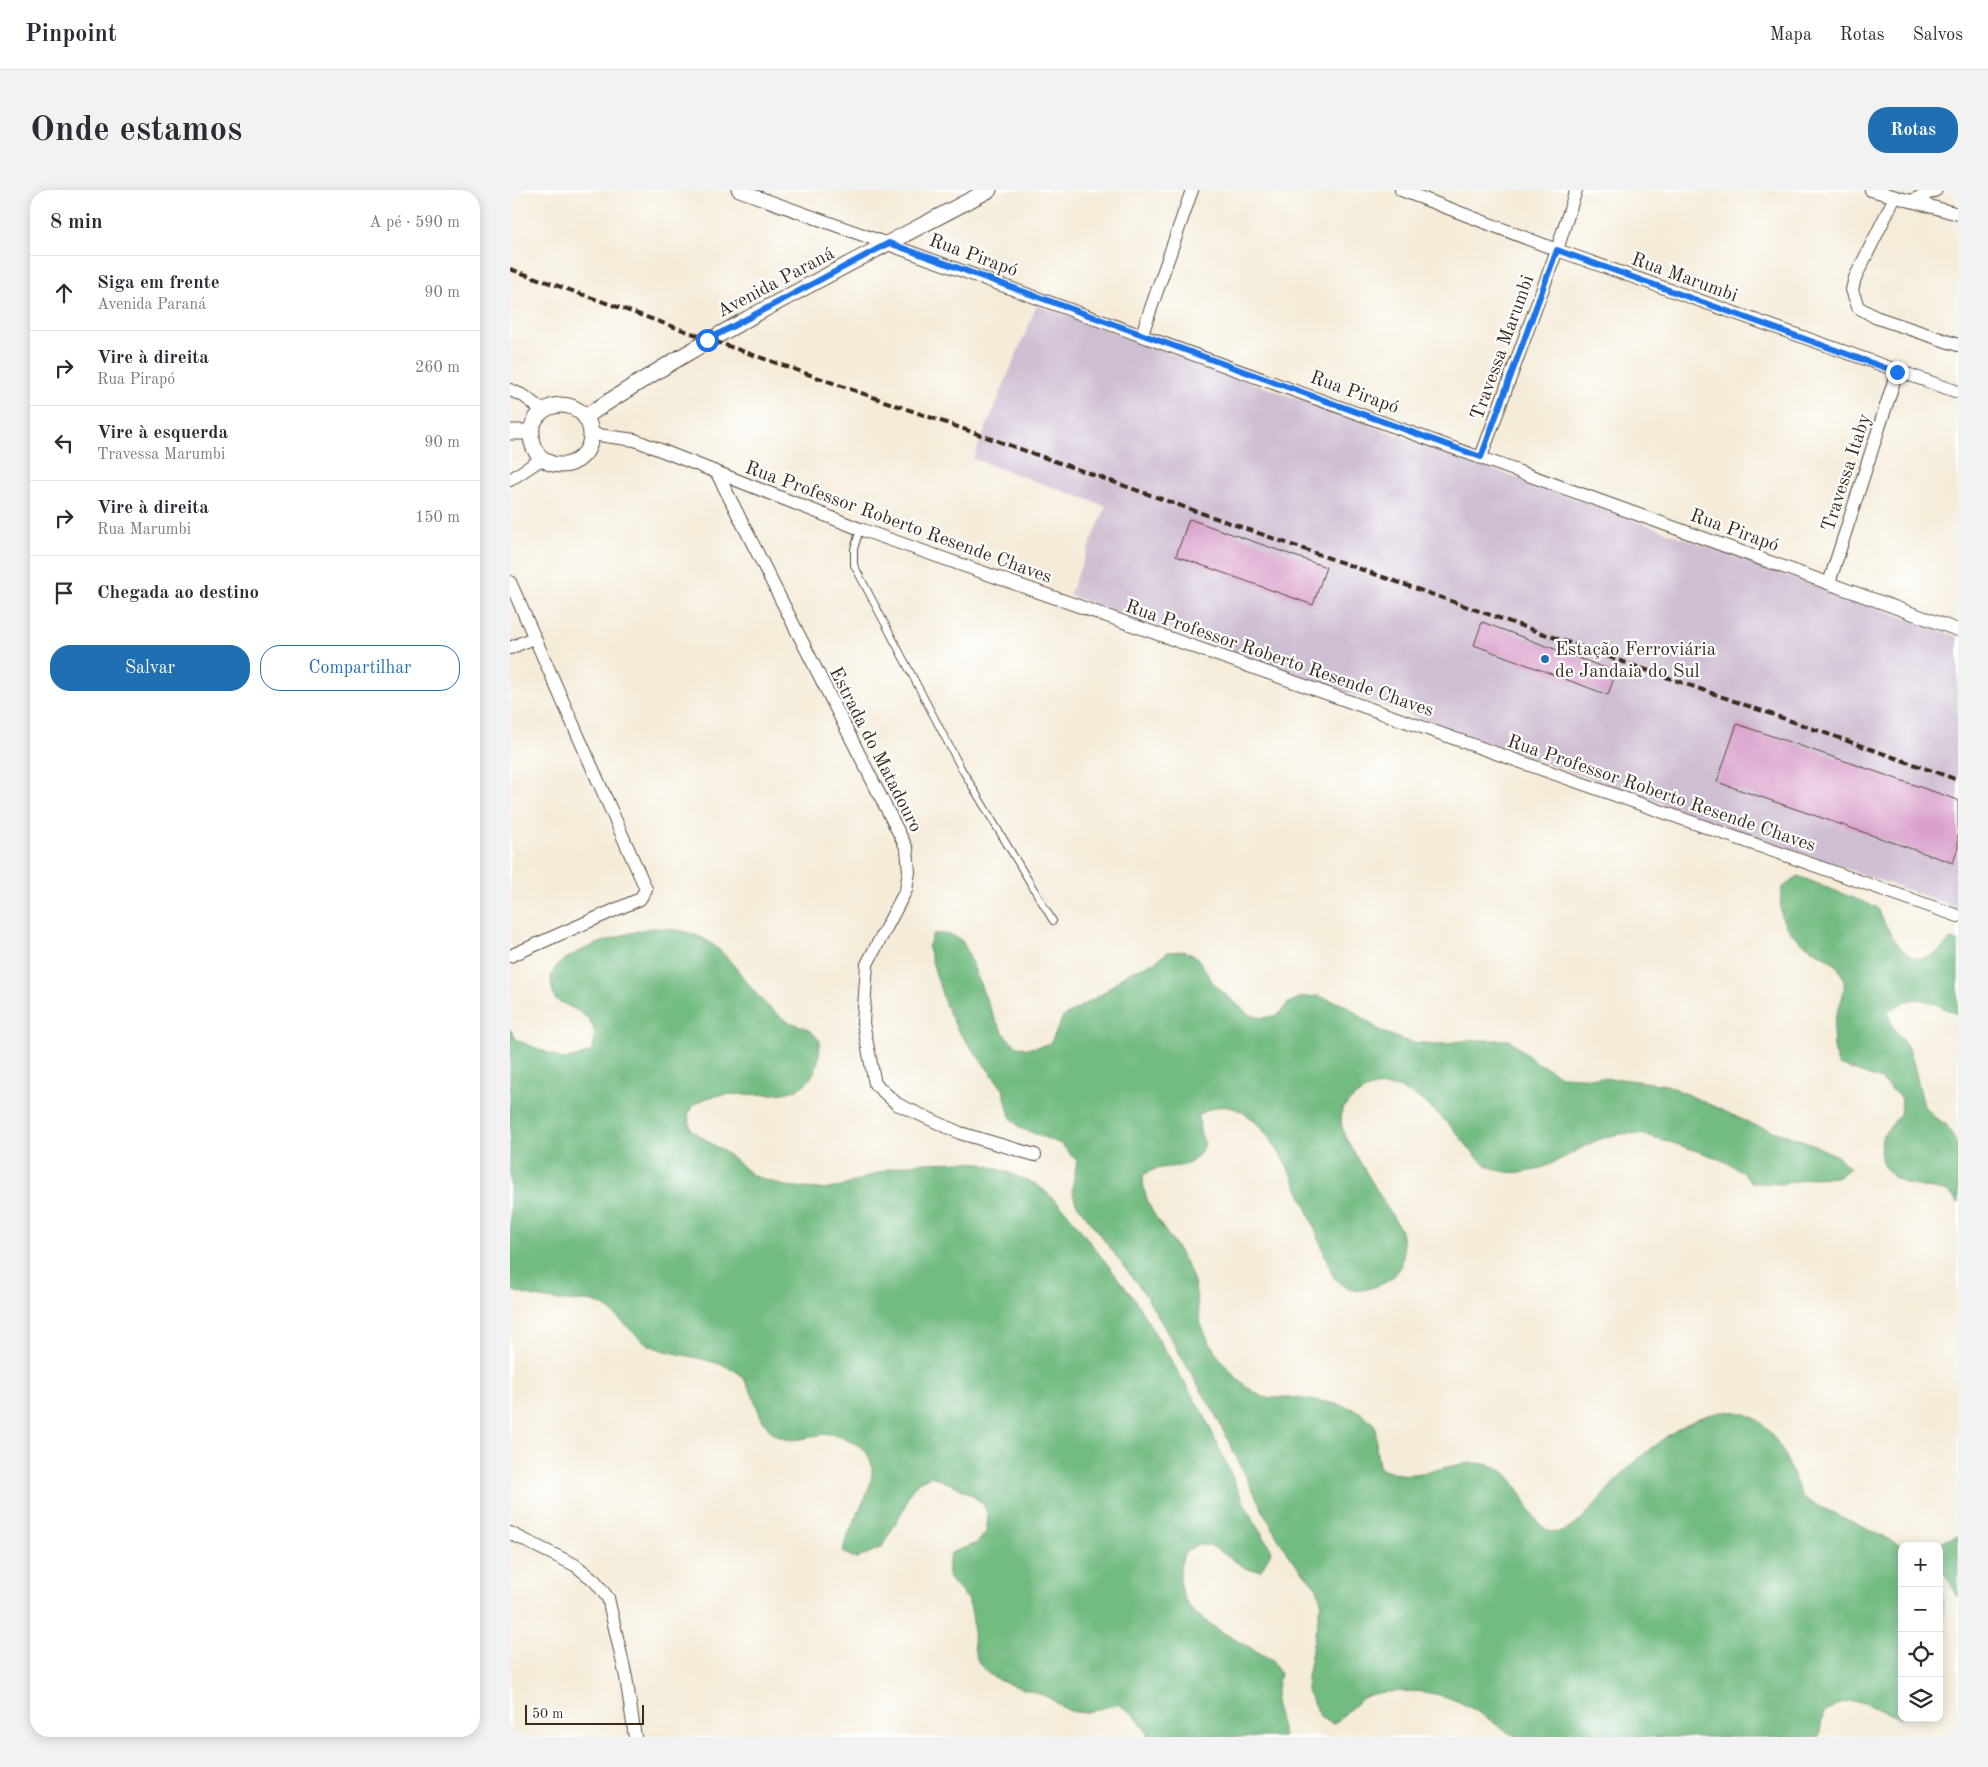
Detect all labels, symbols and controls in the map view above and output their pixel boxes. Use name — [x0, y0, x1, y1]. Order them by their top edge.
text: Pinpoint — [25, 23, 117, 47]
text: Mapa — [1770, 26, 1812, 44]
text: Rotas — [1840, 26, 1885, 44]
text: Salvos — [1913, 26, 1963, 44]
button: Rotas — [1868, 107, 1958, 153]
text: Onde estamos — [30, 113, 242, 148]
text: 8 min — [50, 212, 103, 233]
text: A pé · 590 m — [369, 215, 460, 231]
street label: Rua Pirapó — [926, 232, 1020, 281]
street label: Avenida Paraná — [715, 244, 838, 322]
street label: Rua Marumbi — [1628, 250, 1740, 306]
street label: Travessa Marumbi — [1468, 273, 1538, 423]
text: Siga em frente — [97, 274, 220, 293]
icon: ahead — [50, 279, 78, 307]
text: 90 m — [424, 285, 460, 301]
text: Avenida Paraná — [97, 297, 206, 313]
route start — [696, 329, 719, 352]
text: Vire à direita — [97, 349, 209, 368]
icon: right — [50, 354, 78, 382]
text: 260 m — [415, 360, 460, 376]
route end — [1886, 361, 1909, 384]
street label: Rua Pirapó — [1307, 369, 1401, 418]
text: Rua Pirapó — [97, 372, 175, 388]
street label: Travessa Itaby — [1819, 412, 1875, 534]
text: Vire à esquerda — [97, 424, 228, 443]
icon: left — [50, 429, 78, 457]
text: 90 m — [424, 435, 460, 451]
text: Travessa Marumbi — [97, 447, 225, 463]
street label: Rua Professor Roberto Resende Chaves — [742, 459, 1054, 588]
text: Vire à direita — [97, 499, 209, 518]
icon: right — [50, 504, 78, 532]
street label: Rua Pirapó — [1687, 507, 1781, 556]
text: 150 m — [415, 510, 460, 526]
text: Rua Marumbi — [97, 522, 191, 538]
icon: arrive — [50, 579, 78, 607]
text: Chegada ao destino — [97, 584, 259, 603]
street label: Rua Professor Roberto Resende Chaves — [1123, 597, 1436, 721]
place label: Estação Ferroviária de Jandaia do Sul — [1555, 641, 1717, 682]
button: Salvar — [50, 645, 250, 691]
button: Compartilhar — [260, 645, 460, 691]
marker: Estação Ferroviária de Jandaia do Sul — [1539, 653, 1551, 665]
street label: Estrada do Matadouro — [825, 665, 925, 836]
street label: Rua Professor Roberto Resende Chaves — [1505, 732, 1818, 856]
map controls — [1898, 1542, 1943, 1722]
button: + — [1898, 1542, 1943, 1587]
button: − — [1898, 1587, 1943, 1632]
button: locate — [1898, 1632, 1943, 1677]
button: layers — [1898, 1677, 1943, 1722]
scale bar — [525, 1702, 644, 1725]
text: 50 m — [532, 1707, 563, 1721]

